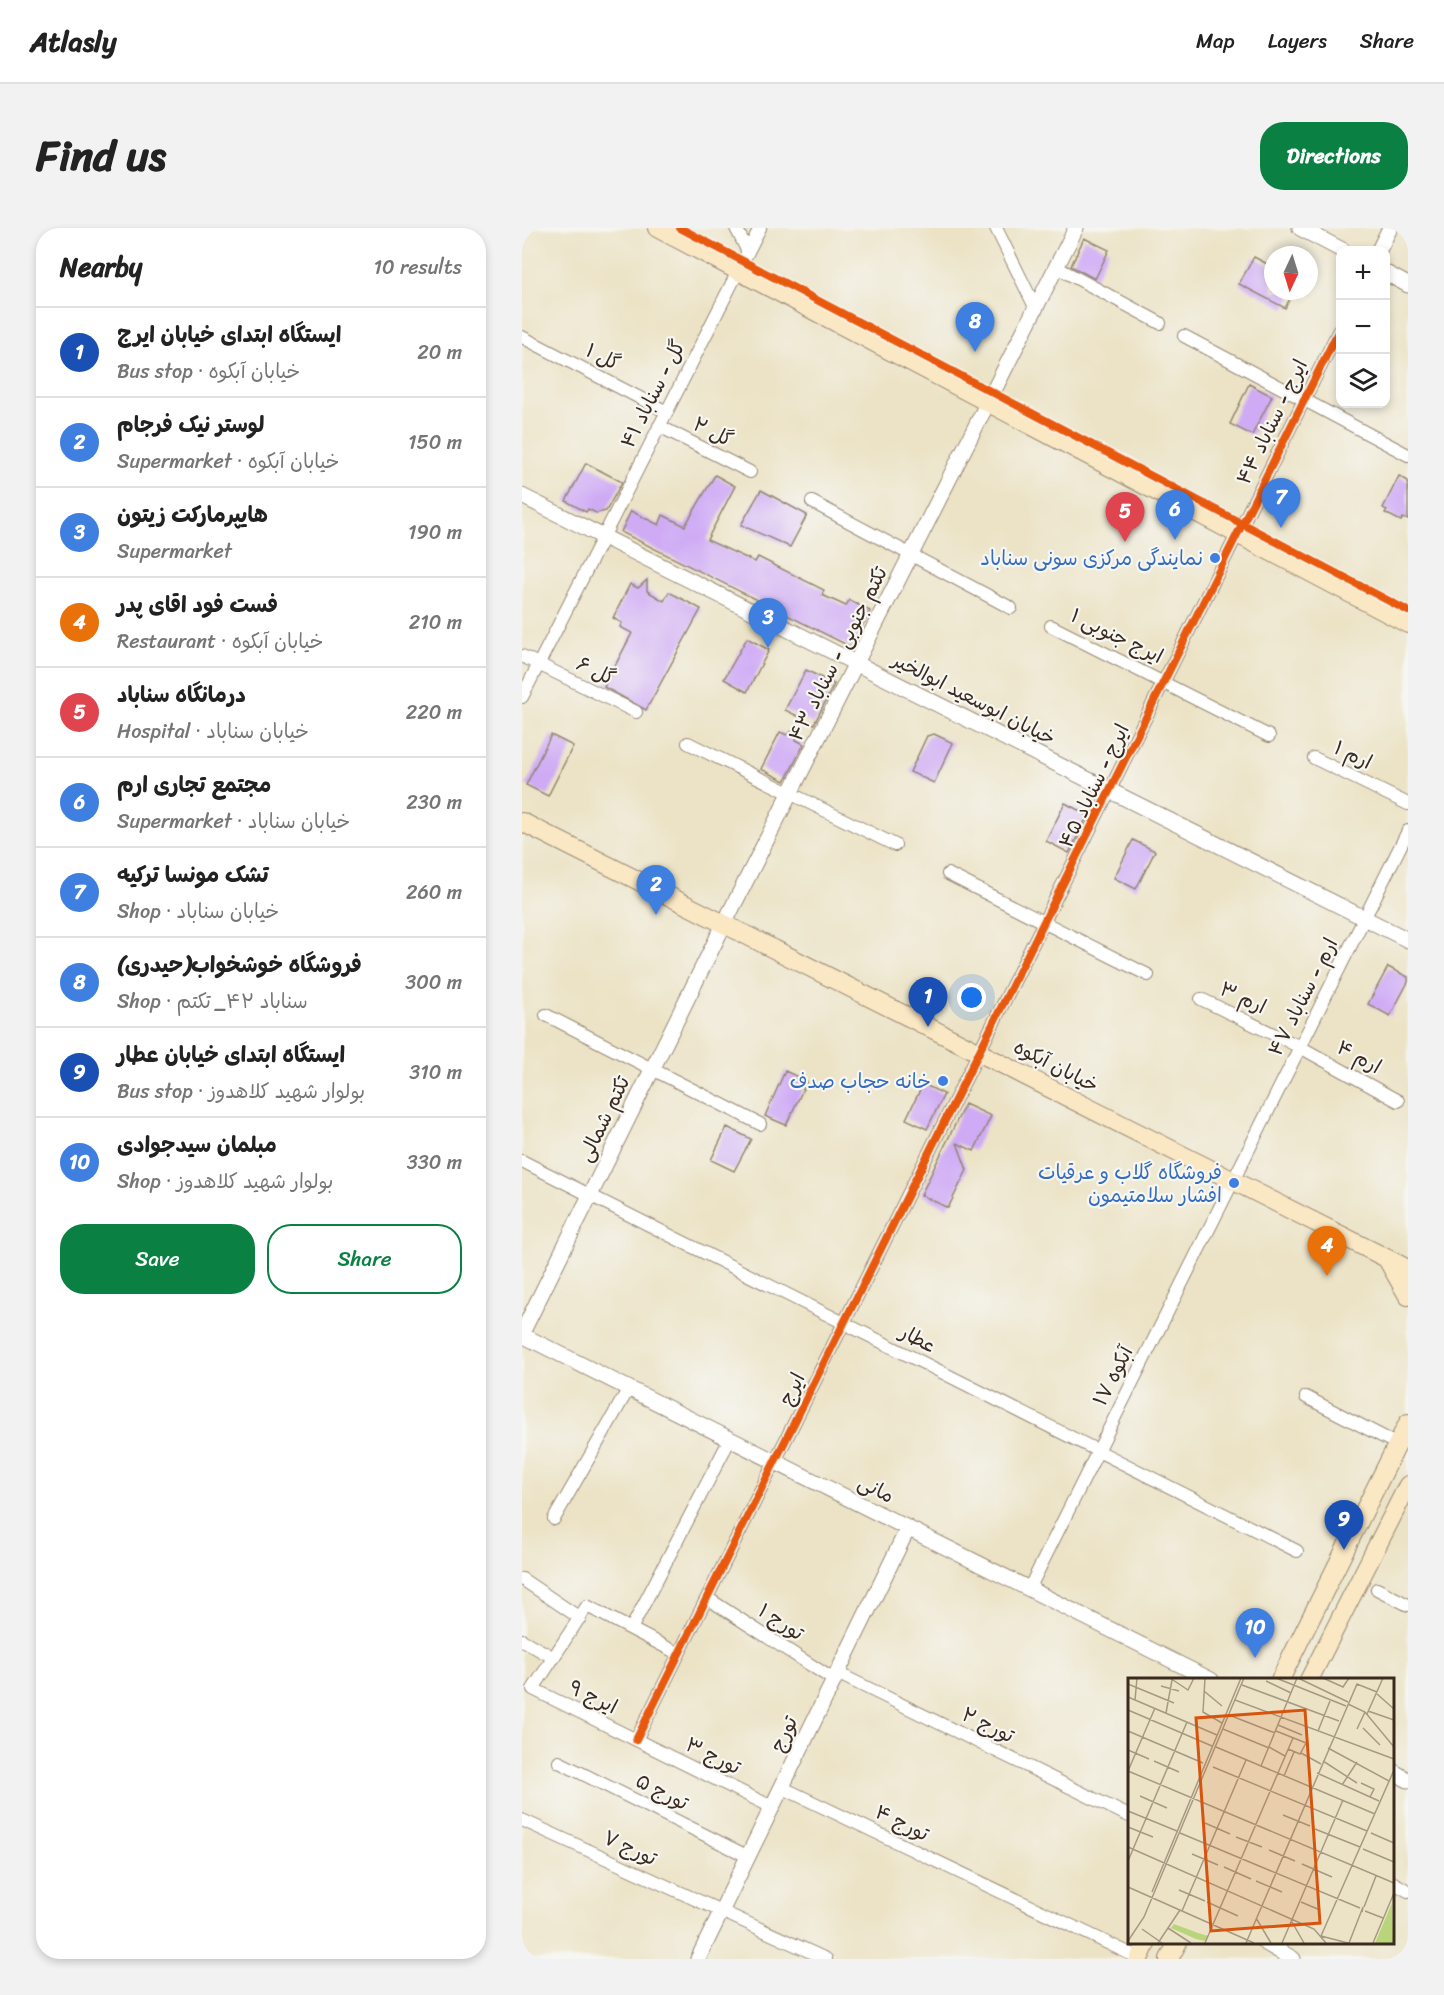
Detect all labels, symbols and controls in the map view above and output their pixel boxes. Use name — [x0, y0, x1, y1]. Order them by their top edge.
text: Atlasly — [30, 17, 117, 66]
text: Map — [1196, 22, 1235, 60]
text: Layers — [1268, 22, 1327, 60]
text: Share — [1360, 22, 1414, 60]
text: Find us — [36, 119, 166, 193]
button: Directions — [1260, 122, 1408, 190]
text: Nearby — [60, 244, 142, 290]
north arrow — [1264, 246, 1318, 300]
map controls — [1336, 246, 1390, 408]
button: + — [1336, 246, 1390, 300]
text: 10 results — [374, 250, 462, 285]
button: − — [1336, 300, 1390, 354]
pin: 8 — [956, 302, 994, 352]
text: ایستگاه ابتدای خیابان ایرج — [117, 315, 341, 354]
street label: گل ۱ — [579, 333, 627, 381]
street label: گل - سناباد ۴۱ — [611, 333, 695, 455]
text: 1 — [75, 335, 84, 370]
text: 20 m — [417, 335, 462, 370]
street label: ایرج - سناباد ۴۴ — [1226, 353, 1318, 491]
text: Bus stop · خیابان آبکوه — [117, 354, 300, 389]
button: layers — [1336, 354, 1390, 408]
text: لوستر نیک فرجام — [117, 405, 264, 444]
street label: گل ۲ — [686, 407, 740, 457]
text: 2 — [74, 425, 85, 460]
text: 150 m — [408, 425, 462, 460]
text: Supermarket · خیابان آبکوه — [117, 444, 339, 479]
pin: 7 — [1262, 478, 1300, 528]
pin: 6 — [1156, 490, 1194, 540]
pin: 5 — [1106, 492, 1144, 542]
text: هایپرمارکت زیتون — [117, 495, 268, 534]
text: 3 — [74, 515, 85, 550]
text: 190 m — [408, 515, 462, 550]
text: Supermarket — [117, 534, 232, 569]
place label: نمایندگی مرکزی سونی سناباد — [980, 541, 1203, 576]
marker: نمایندگی مرکزی سونی سناباد — [1208, 551, 1222, 565]
street label: تکتم جنوبی - سناباد ۴۳ — [779, 560, 897, 748]
text: فست فود اقای پدر — [117, 585, 278, 624]
pin: 3 — [748, 598, 788, 648]
street label: ایرج جنوبی ۱ — [1064, 598, 1170, 674]
text: 4 — [73, 605, 86, 640]
text: 210 m — [409, 605, 462, 640]
text: Restaurant · خیابان آبکوه — [117, 624, 323, 659]
street label: خیابان ابوسعید ابوالخیر — [884, 642, 1062, 755]
street label: گل ۶ — [570, 646, 622, 696]
text: درمانگاه سناباد — [117, 675, 246, 714]
text: 5 — [73, 695, 86, 730]
text: 220 m — [406, 695, 462, 730]
text: Hospital · خیابان سناباد — [117, 714, 309, 749]
street label: ایرج - سناباد ۴۵ — [1049, 718, 1139, 854]
street label: ارم ۱ — [1328, 731, 1378, 779]
text: مجتمع تجاری ارم — [117, 765, 271, 804]
text: 6 — [74, 785, 85, 820]
text: 230 m — [406, 785, 462, 820]
text: Supermarket · خیابان سناباد — [117, 804, 350, 839]
text: تشک مونسا ترکیه — [117, 855, 269, 894]
pin: 2 — [636, 866, 676, 915]
text: 7 — [74, 875, 85, 910]
text: 260 m — [406, 875, 462, 910]
text: Shop · خیابان سناباد — [117, 894, 279, 929]
street label: ارم - سناباد ۴۷ — [1258, 932, 1348, 1062]
text: فروشگاه خوشخواب(حیدری) — [117, 945, 362, 984]
text: 8 — [73, 965, 86, 1000]
text: 300 m — [405, 965, 462, 1000]
street label: ارم ۳ — [1214, 972, 1272, 1024]
pin: 1 — [908, 978, 948, 1027]
your location — [957, 983, 986, 1012]
text: Shop · سناباد ۴۲_ تکتم — [117, 984, 308, 1019]
street label: خیابان آبکوه — [1007, 1030, 1105, 1102]
street label: ارم ۴ — [1330, 1030, 1388, 1084]
text: ایستگاه ابتدای خیابان عطار — [117, 1035, 345, 1074]
text: 9 — [73, 1055, 86, 1090]
text: 310 m — [409, 1055, 462, 1090]
place label: خانه حجاب صدف — [790, 1064, 931, 1099]
street label: تکتم شمالی — [568, 1070, 640, 1168]
text: Bus stop · بولوار شهید کلاهدوز — [117, 1074, 365, 1109]
marker: خانه حجاب صدف — [936, 1074, 950, 1088]
text: مبلمان سیدجوادی — [117, 1125, 277, 1164]
text: 10 — [69, 1145, 90, 1180]
text: 330 m — [407, 1145, 462, 1180]
place label: فروشگاه گلاب و عرقیات افشار سلامتیمون — [1038, 1155, 1222, 1213]
text: Shop · بولوار شهید کلاهدوز — [117, 1164, 333, 1199]
marker: فروشگاه گلاب و عرقیات افشار سلامتیمون — [1227, 1176, 1241, 1190]
button: Save — [60, 1224, 255, 1294]
button: Share — [267, 1224, 462, 1294]
pin: 4 — [1308, 1226, 1346, 1276]
street label: عطار — [892, 1314, 942, 1363]
street label: آبکوه ۱۷ — [1083, 1339, 1144, 1412]
street label: ایرج — [769, 1366, 815, 1412]
street label: مانی — [852, 1465, 900, 1513]
pin: 9 — [1324, 1500, 1364, 1550]
street label: تورج ۱ — [751, 1594, 811, 1650]
pin: 10 — [1236, 1608, 1274, 1658]
street label: ایرج ۹ — [562, 1670, 624, 1724]
inset map — [1128, 1678, 1393, 1944]
street label: تورج ۲ — [955, 1697, 1021, 1753]
street label: تورج — [760, 1710, 808, 1758]
street label: تورج ۳ — [679, 1727, 747, 1785]
street label: تورج ۵ — [629, 1764, 695, 1820]
street label: تورج ۴ — [869, 1795, 935, 1851]
street label: تورج ۷ — [597, 1820, 663, 1876]

